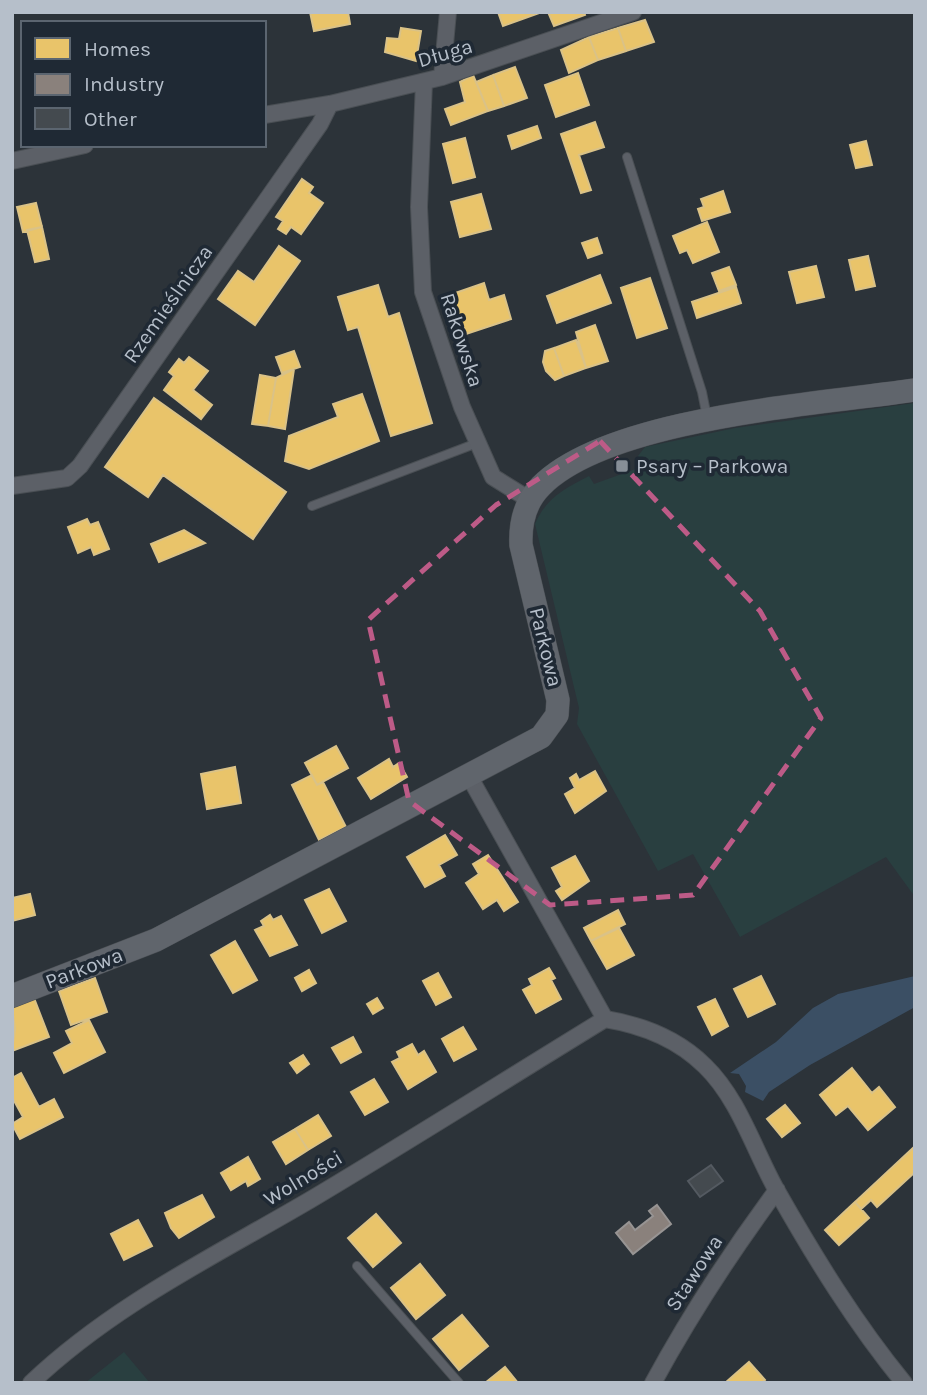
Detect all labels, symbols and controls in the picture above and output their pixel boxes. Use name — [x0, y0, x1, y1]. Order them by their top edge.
legend — [21, 21, 266, 147]
street label: Długa — [415, 34, 475, 72]
text: Homes — [84, 37, 151, 61]
text: Industry — [84, 72, 164, 96]
text: Other — [84, 107, 137, 131]
street label: Rzemieślnicza — [118, 240, 218, 368]
street label: Rakowska — [436, 290, 488, 390]
place label: Psary – Parkowa — [636, 454, 788, 478]
marker: Psary – Parkowa — [614, 458, 630, 474]
street label: Parkowa — [525, 605, 567, 689]
street label: Parkowa — [42, 942, 126, 994]
street label: Wolności — [259, 1145, 347, 1211]
street label: Stawowa — [661, 1231, 727, 1315]

